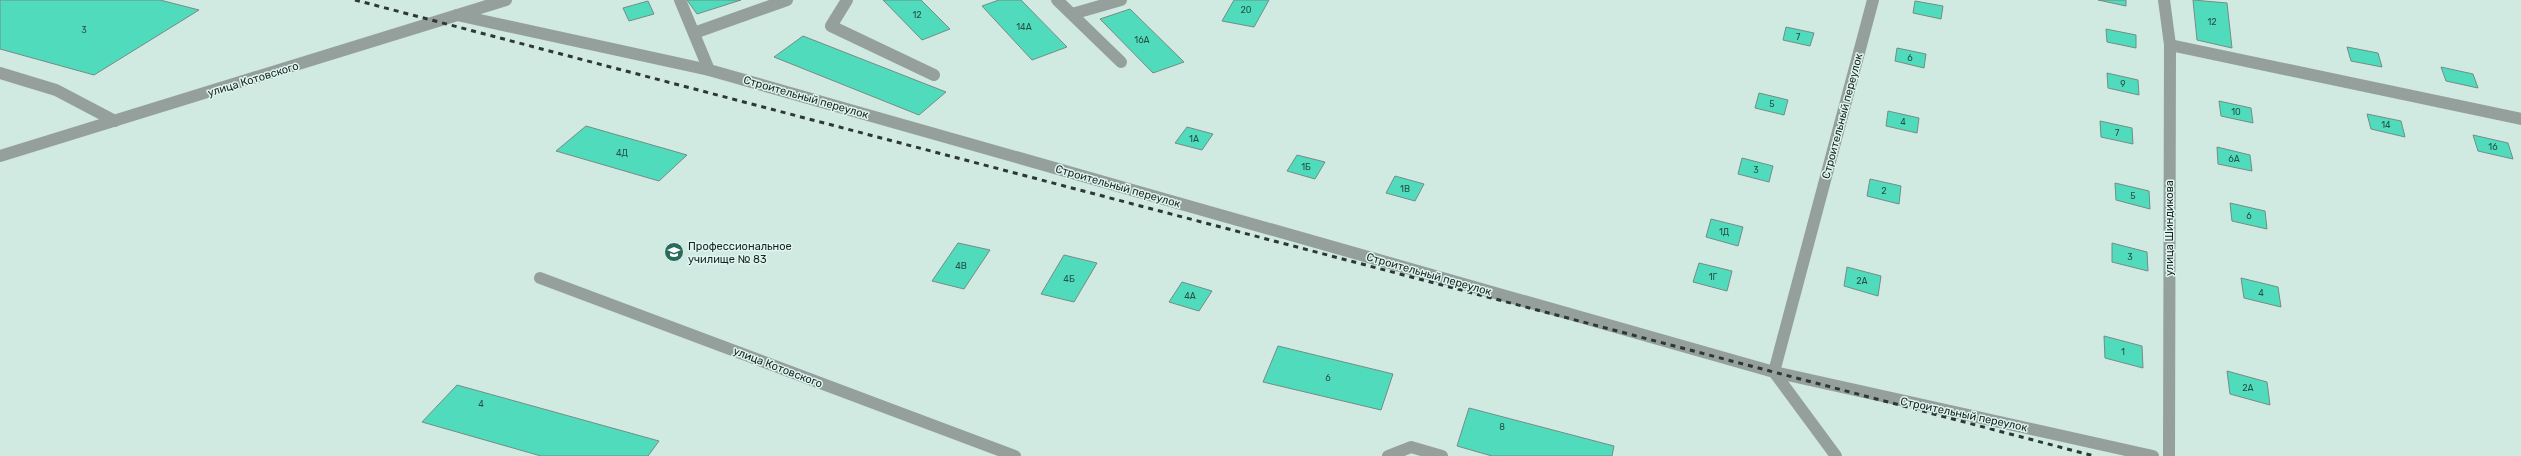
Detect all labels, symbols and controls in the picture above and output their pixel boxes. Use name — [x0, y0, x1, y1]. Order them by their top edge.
house number: 20 — [1241, 5, 1252, 15]
house number: 12 — [912, 10, 922, 20]
house number: 12 — [2207, 17, 2217, 27]
house number: 14А — [1016, 22, 1032, 32]
house number: 3 — [81, 25, 87, 35]
house number: 7 — [1796, 32, 1801, 42]
house number: 16А — [1134, 35, 1150, 45]
street label: Строительный переулок — [1819, 52, 1866, 180]
house number: 6 — [1907, 53, 1913, 63]
street label: улица Котовского — [206, 59, 300, 99]
street label: Строительный переулок — [742, 73, 870, 122]
house number: 9 — [2120, 79, 2126, 89]
house number: 5 — [1769, 99, 1775, 109]
house number: 10 — [2231, 107, 2241, 117]
house number: 4 — [1900, 117, 1906, 127]
house number: 14 — [2381, 120, 2391, 130]
house number: 7 — [2115, 128, 2120, 138]
house number: 1А — [1189, 134, 1199, 144]
house number: 16 — [2488, 142, 2498, 152]
house number: 4Д — [616, 148, 629, 158]
house number: 6А — [2228, 154, 2240, 164]
street label: Строительный переулок — [1054, 162, 1182, 211]
house number: 1Б — [1301, 162, 1311, 172]
house number: 3 — [1753, 165, 1759, 175]
street label: улица Шиндикова — [2163, 180, 2176, 276]
house number: 1В — [1400, 184, 1410, 194]
house number: 2 — [1881, 186, 1887, 196]
house number: 5 — [2130, 191, 2136, 201]
house number: 6 — [2246, 211, 2252, 221]
house number: 1Д — [1719, 227, 1730, 237]
place label: Профессиональное училище № 83 — [688, 240, 792, 266]
school or university icon: Профессиональное училище № 83 — [663, 241, 685, 263]
street label: Строительный переулок — [1365, 250, 1493, 299]
house number: 3 — [2127, 252, 2133, 262]
house number: 4В — [955, 261, 967, 271]
house number: 1Г — [1709, 272, 1718, 282]
house number: 4Б — [1063, 274, 1075, 284]
house number: 2А — [1856, 276, 1868, 286]
house number: 4 — [2258, 288, 2264, 298]
house number: 4А — [1184, 291, 1196, 301]
street label: улица Котовского — [731, 344, 824, 390]
house number: 1 — [2121, 347, 2125, 357]
house number: 6 — [1325, 373, 1331, 383]
house number: 2А — [2242, 383, 2254, 393]
street label: Строительный переулок — [1899, 395, 2029, 434]
house number: 4 — [478, 399, 484, 409]
house number: 8 — [1499, 422, 1505, 432]

